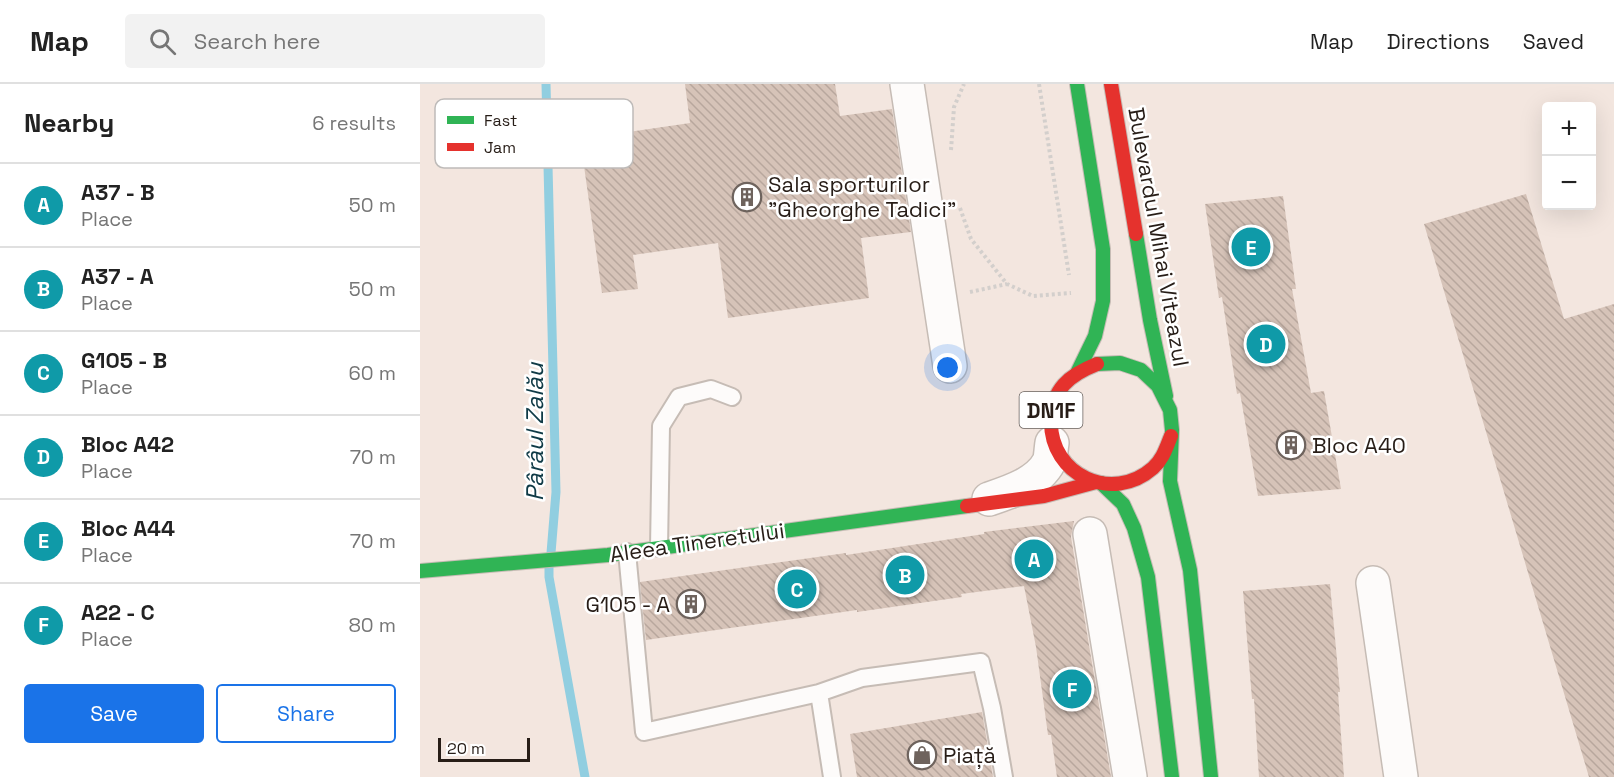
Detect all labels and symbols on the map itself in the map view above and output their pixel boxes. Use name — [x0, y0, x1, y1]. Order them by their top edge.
legend — [435, 99, 633, 168]
street label: Bulevardul Mihai Viteazul — [1122, 105, 1196, 369]
text: Fast — [484, 110, 517, 131]
text: Jam — [484, 137, 516, 158]
place label: Sala sporturilor "Gheorghe Tadici" — [768, 170, 956, 223]
building icon: Sala sporturilor "Gheorghe Tadici" — [731, 181, 763, 213]
pin: E — [1232, 224, 1270, 270]
pin: D — [1246, 322, 1286, 366]
your location — [933, 353, 962, 382]
water label: Pârâul Zalău — [519, 361, 550, 501]
road number: DN1F — [1020, 392, 1082, 428]
building icon: Bloc A40 — [1275, 429, 1307, 461]
place label: Bloc A40 — [1312, 431, 1406, 459]
street label: Aleea Tineretului — [608, 516, 786, 568]
pin: A — [1014, 536, 1054, 582]
pin: B — [886, 552, 924, 598]
pin: C — [778, 566, 817, 612]
building icon: G105 - A — [675, 588, 707, 620]
place label: G105 - A — [585, 590, 670, 618]
pin: F — [1052, 666, 1092, 712]
scale bar — [438, 735, 530, 762]
shop icon: Piață — [906, 739, 938, 771]
place label: Piață — [943, 741, 997, 769]

